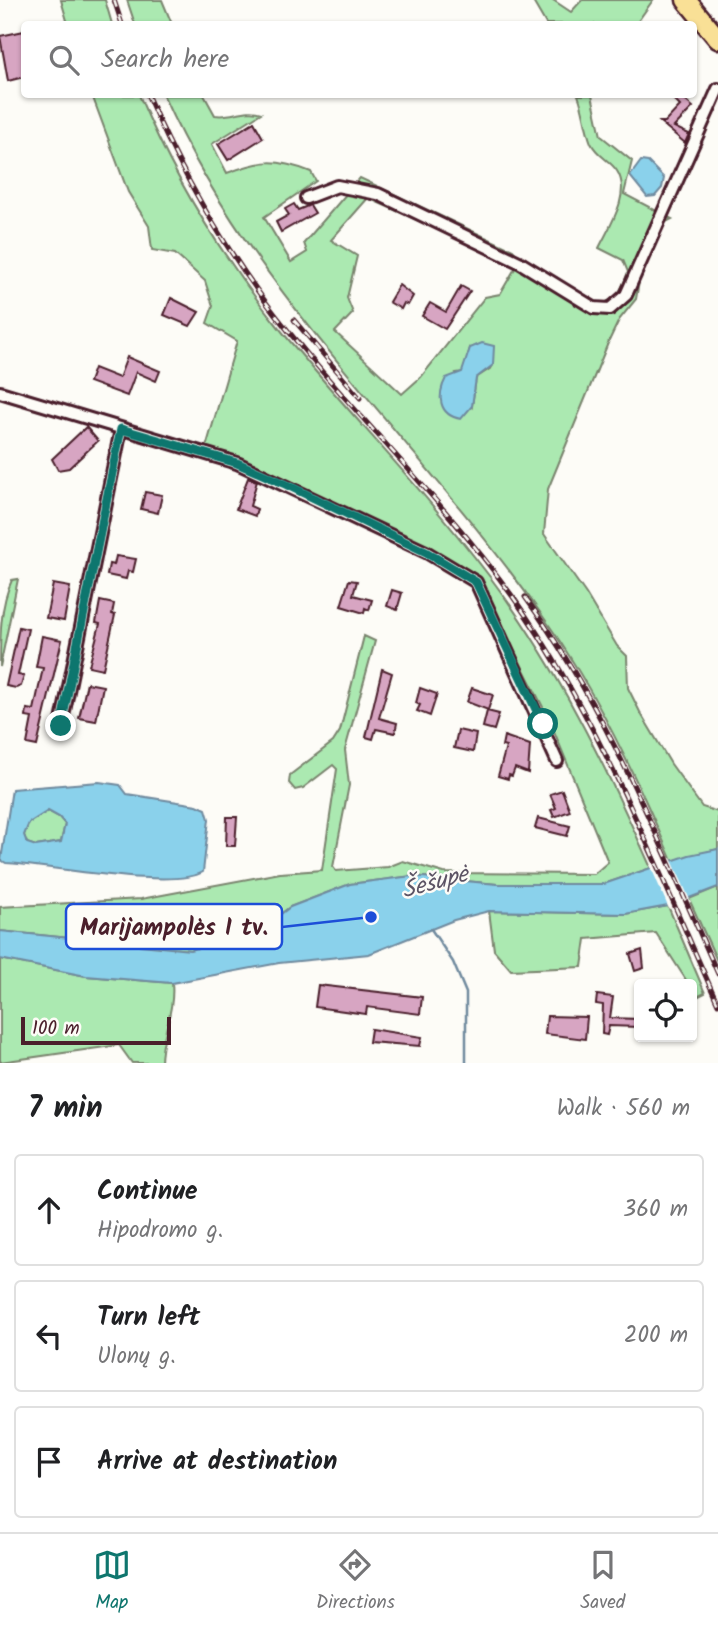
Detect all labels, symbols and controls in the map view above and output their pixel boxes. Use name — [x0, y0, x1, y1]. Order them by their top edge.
search box — [21, 21, 697, 98]
text: Search here — [101, 39, 229, 81]
icon: search — [45, 41, 83, 79]
route start — [527, 708, 558, 739]
route end — [45, 710, 76, 741]
water label: Šešupė — [398, 855, 475, 911]
callout: Marijampolės I tv. — [66, 904, 282, 949]
text: Marijampolės I tv. — [80, 909, 268, 948]
map controls — [634, 979, 697, 1042]
button: locate — [634, 979, 697, 1042]
scale bar — [21, 1014, 172, 1046]
text: 100 m — [32, 1014, 80, 1044]
text: 7 min — [28, 1085, 103, 1133]
text: Walk · 560 m — [557, 1091, 690, 1127]
text: Continue — [97, 1171, 198, 1213]
icon: ahead — [30, 1191, 68, 1229]
text: 360 m — [623, 1192, 688, 1228]
text: Hipodromo g. — [97, 1213, 223, 1249]
text: Turn left — [97, 1297, 200, 1339]
icon: left — [30, 1317, 68, 1355]
text: 200 m — [624, 1318, 688, 1354]
text: Ulonų g. — [97, 1339, 176, 1375]
text: Arrive at destination — [97, 1441, 337, 1483]
icon: arrive — [30, 1443, 68, 1481]
tab: Map — [93, 1546, 131, 1618]
tab: Directions — [316, 1546, 395, 1618]
tab: Saved — [580, 1546, 625, 1618]

